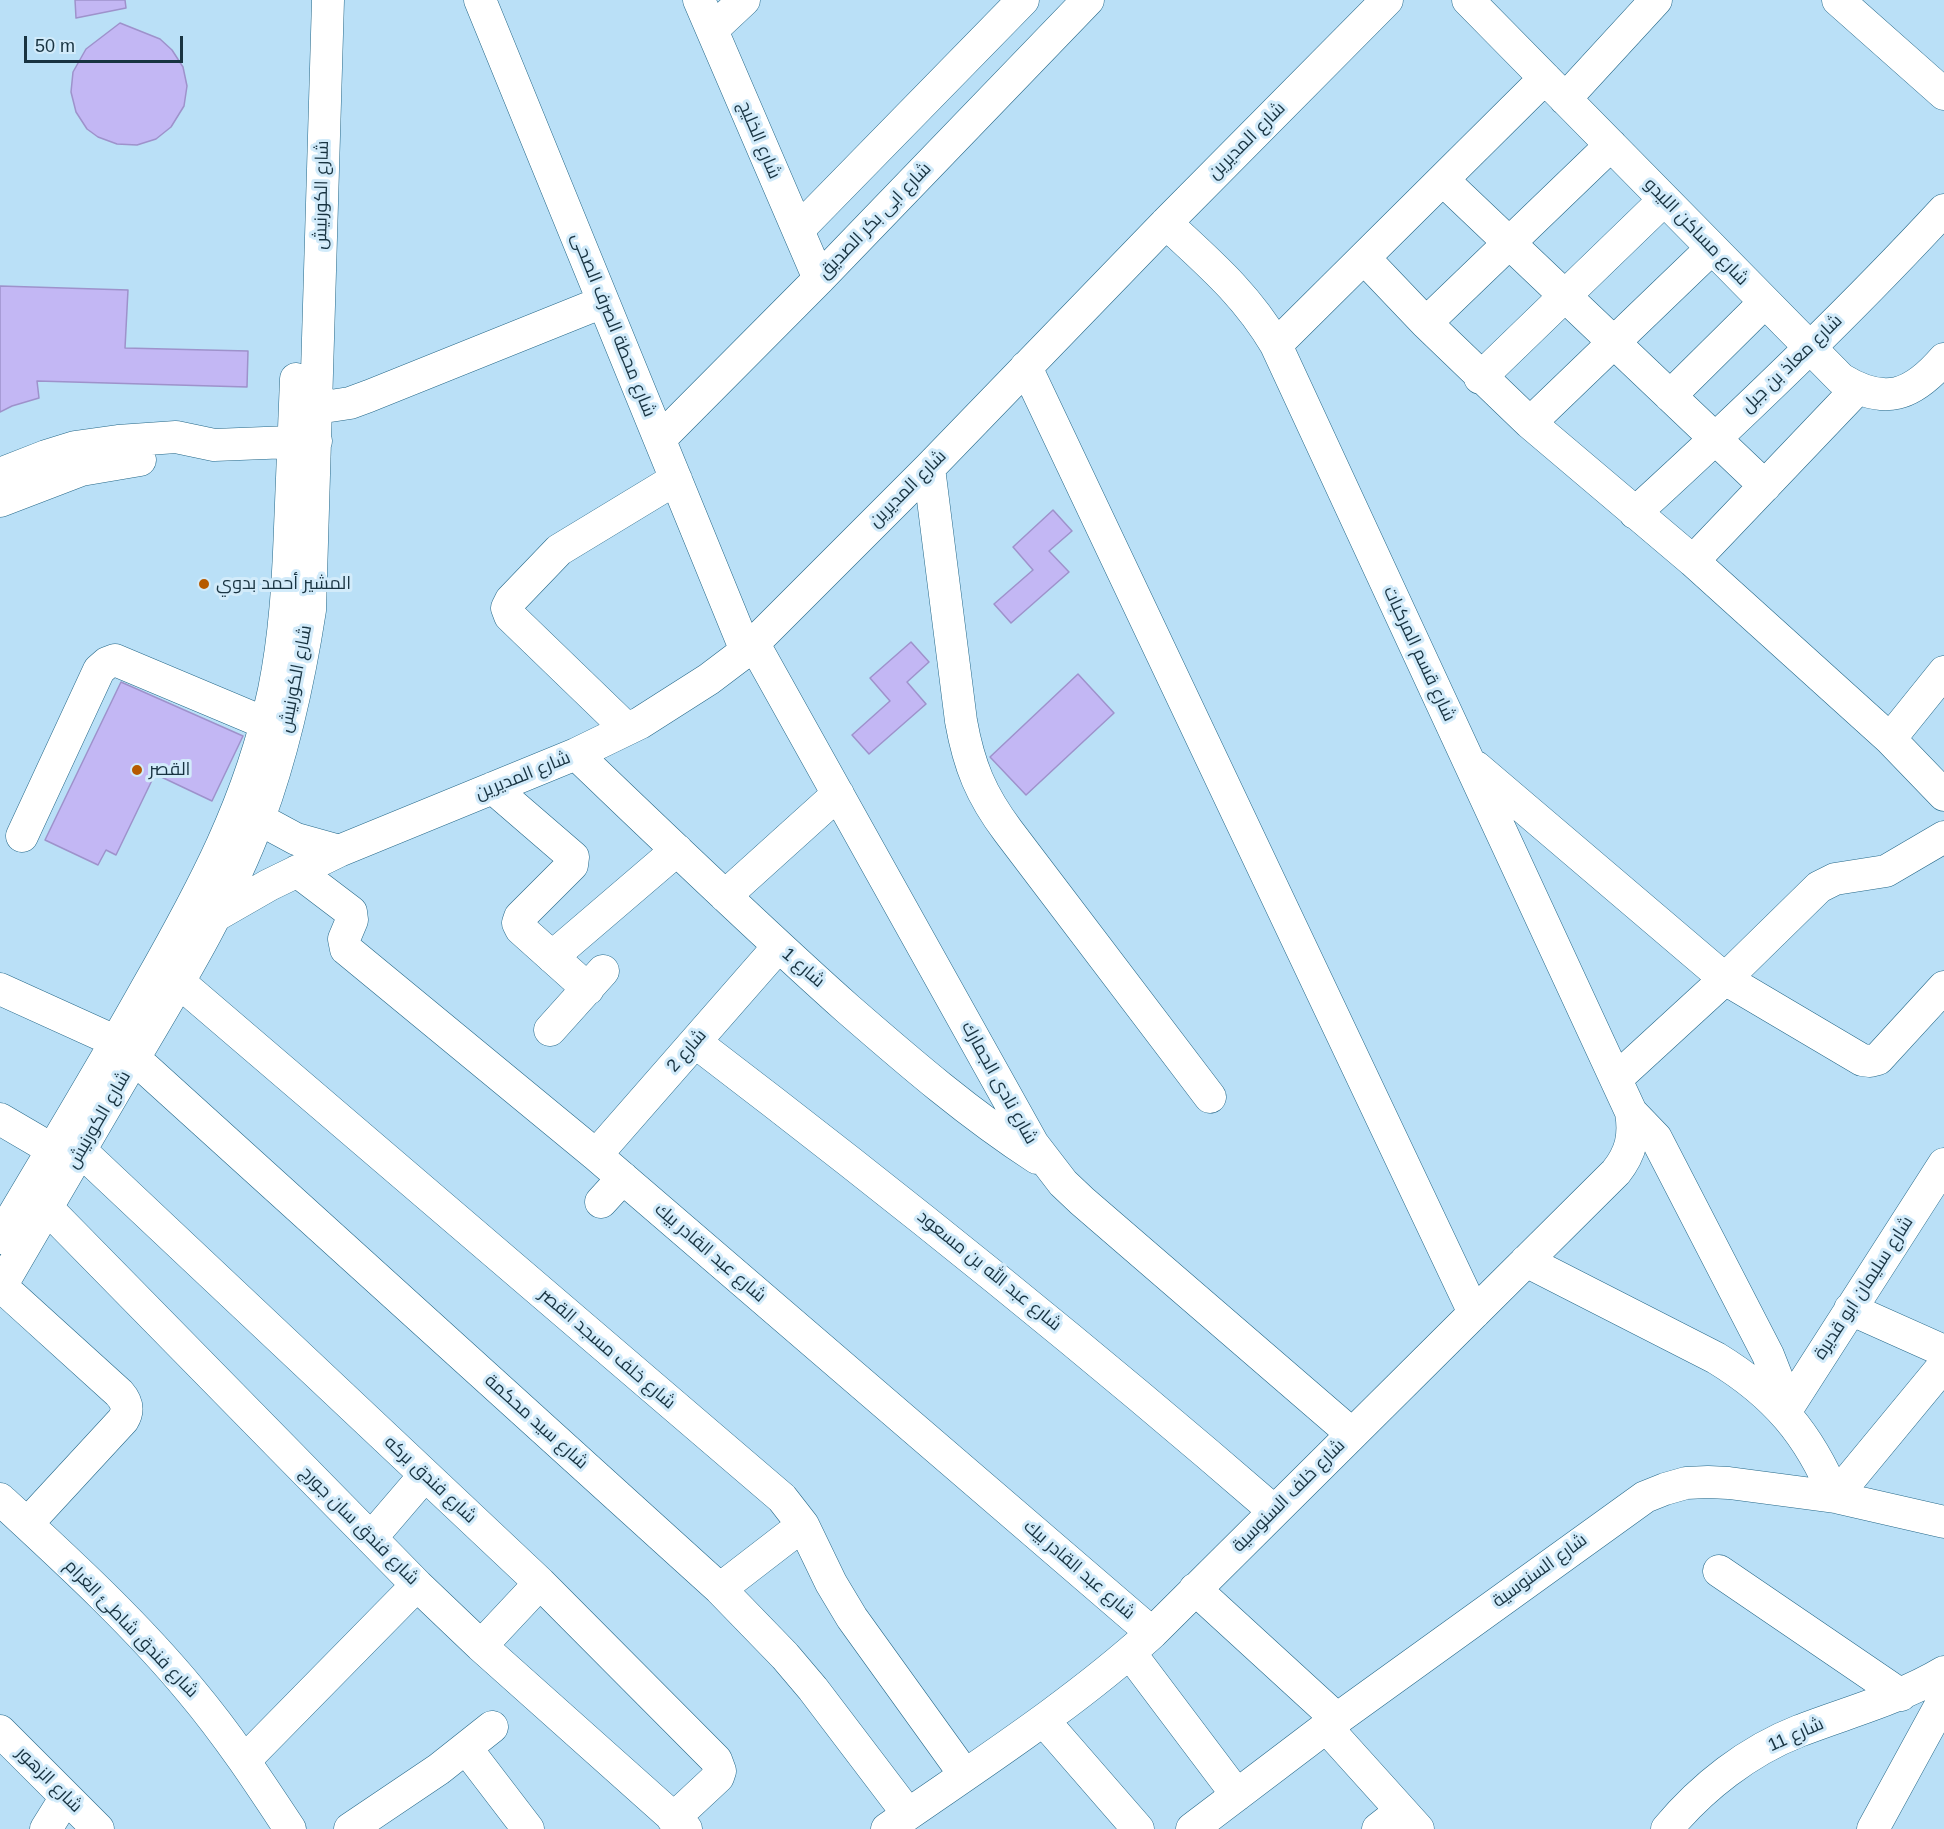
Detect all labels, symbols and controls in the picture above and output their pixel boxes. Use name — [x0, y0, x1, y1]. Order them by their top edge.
scale bar — [27, 24, 186, 62]
text: 50 m — [35, 36, 75, 56]
street label: شارع الخليج — [733, 98, 785, 182]
street label: شارع المديرين — [1204, 98, 1290, 184]
street label: شارع الكورنيش — [310, 140, 334, 250]
street label: شارع ابى بكر الصديق — [814, 158, 936, 284]
street label: شارع مساكن الليدو — [1639, 174, 1753, 290]
street label: شارع محطة الصرف الصحى — [566, 230, 660, 420]
street label: شارع معاذ بن جبل — [1737, 310, 1847, 418]
street label: شارع المديرين — [865, 446, 951, 532]
place label: المشير أحمد بدوي — [216, 573, 351, 595]
marker: المشير أحمد بدوي — [197, 577, 211, 591]
street label: شارع قسم المركبات — [1378, 583, 1460, 725]
street label: شارع الكورنيش — [275, 623, 317, 735]
street label: شارع المديرين — [472, 747, 574, 805]
place label: القصر — [149, 759, 190, 781]
marker: القصر — [130, 763, 144, 777]
street label: شارع 1 — [777, 943, 829, 993]
street label: شارع نادى الجمارك — [956, 1018, 1042, 1148]
street label: شارع 2 — [662, 1025, 712, 1077]
street label: شارع الكورنيش — [62, 1067, 136, 1173]
street label: شارع عبد القادر بيك — [650, 1199, 770, 1307]
street label: شارع عبد الله بن مسعود — [913, 1206, 1065, 1336]
street label: شارع سليمان ابو قديرة — [1810, 1212, 1918, 1364]
street label: شارع خلف مسجد القصر — [535, 1284, 679, 1414]
street label: شارع سيد محكمة — [480, 1370, 592, 1474]
street label: شارع فندق بركه — [379, 1432, 481, 1528]
street label: شارع خلف السنوسية — [1228, 1435, 1350, 1557]
street label: شارع فندق سان جورج — [295, 1462, 423, 1590]
street label: شارع عبد القادر بيك — [1019, 1516, 1139, 1624]
street label: شارع السنوسية — [1489, 1530, 1591, 1612]
street label: شارع فندق شاطئ الغرام — [60, 1556, 202, 1702]
street label: شارع 11 — [1765, 1713, 1827, 1757]
street label: شارع الزهور — [11, 1742, 87, 1818]

